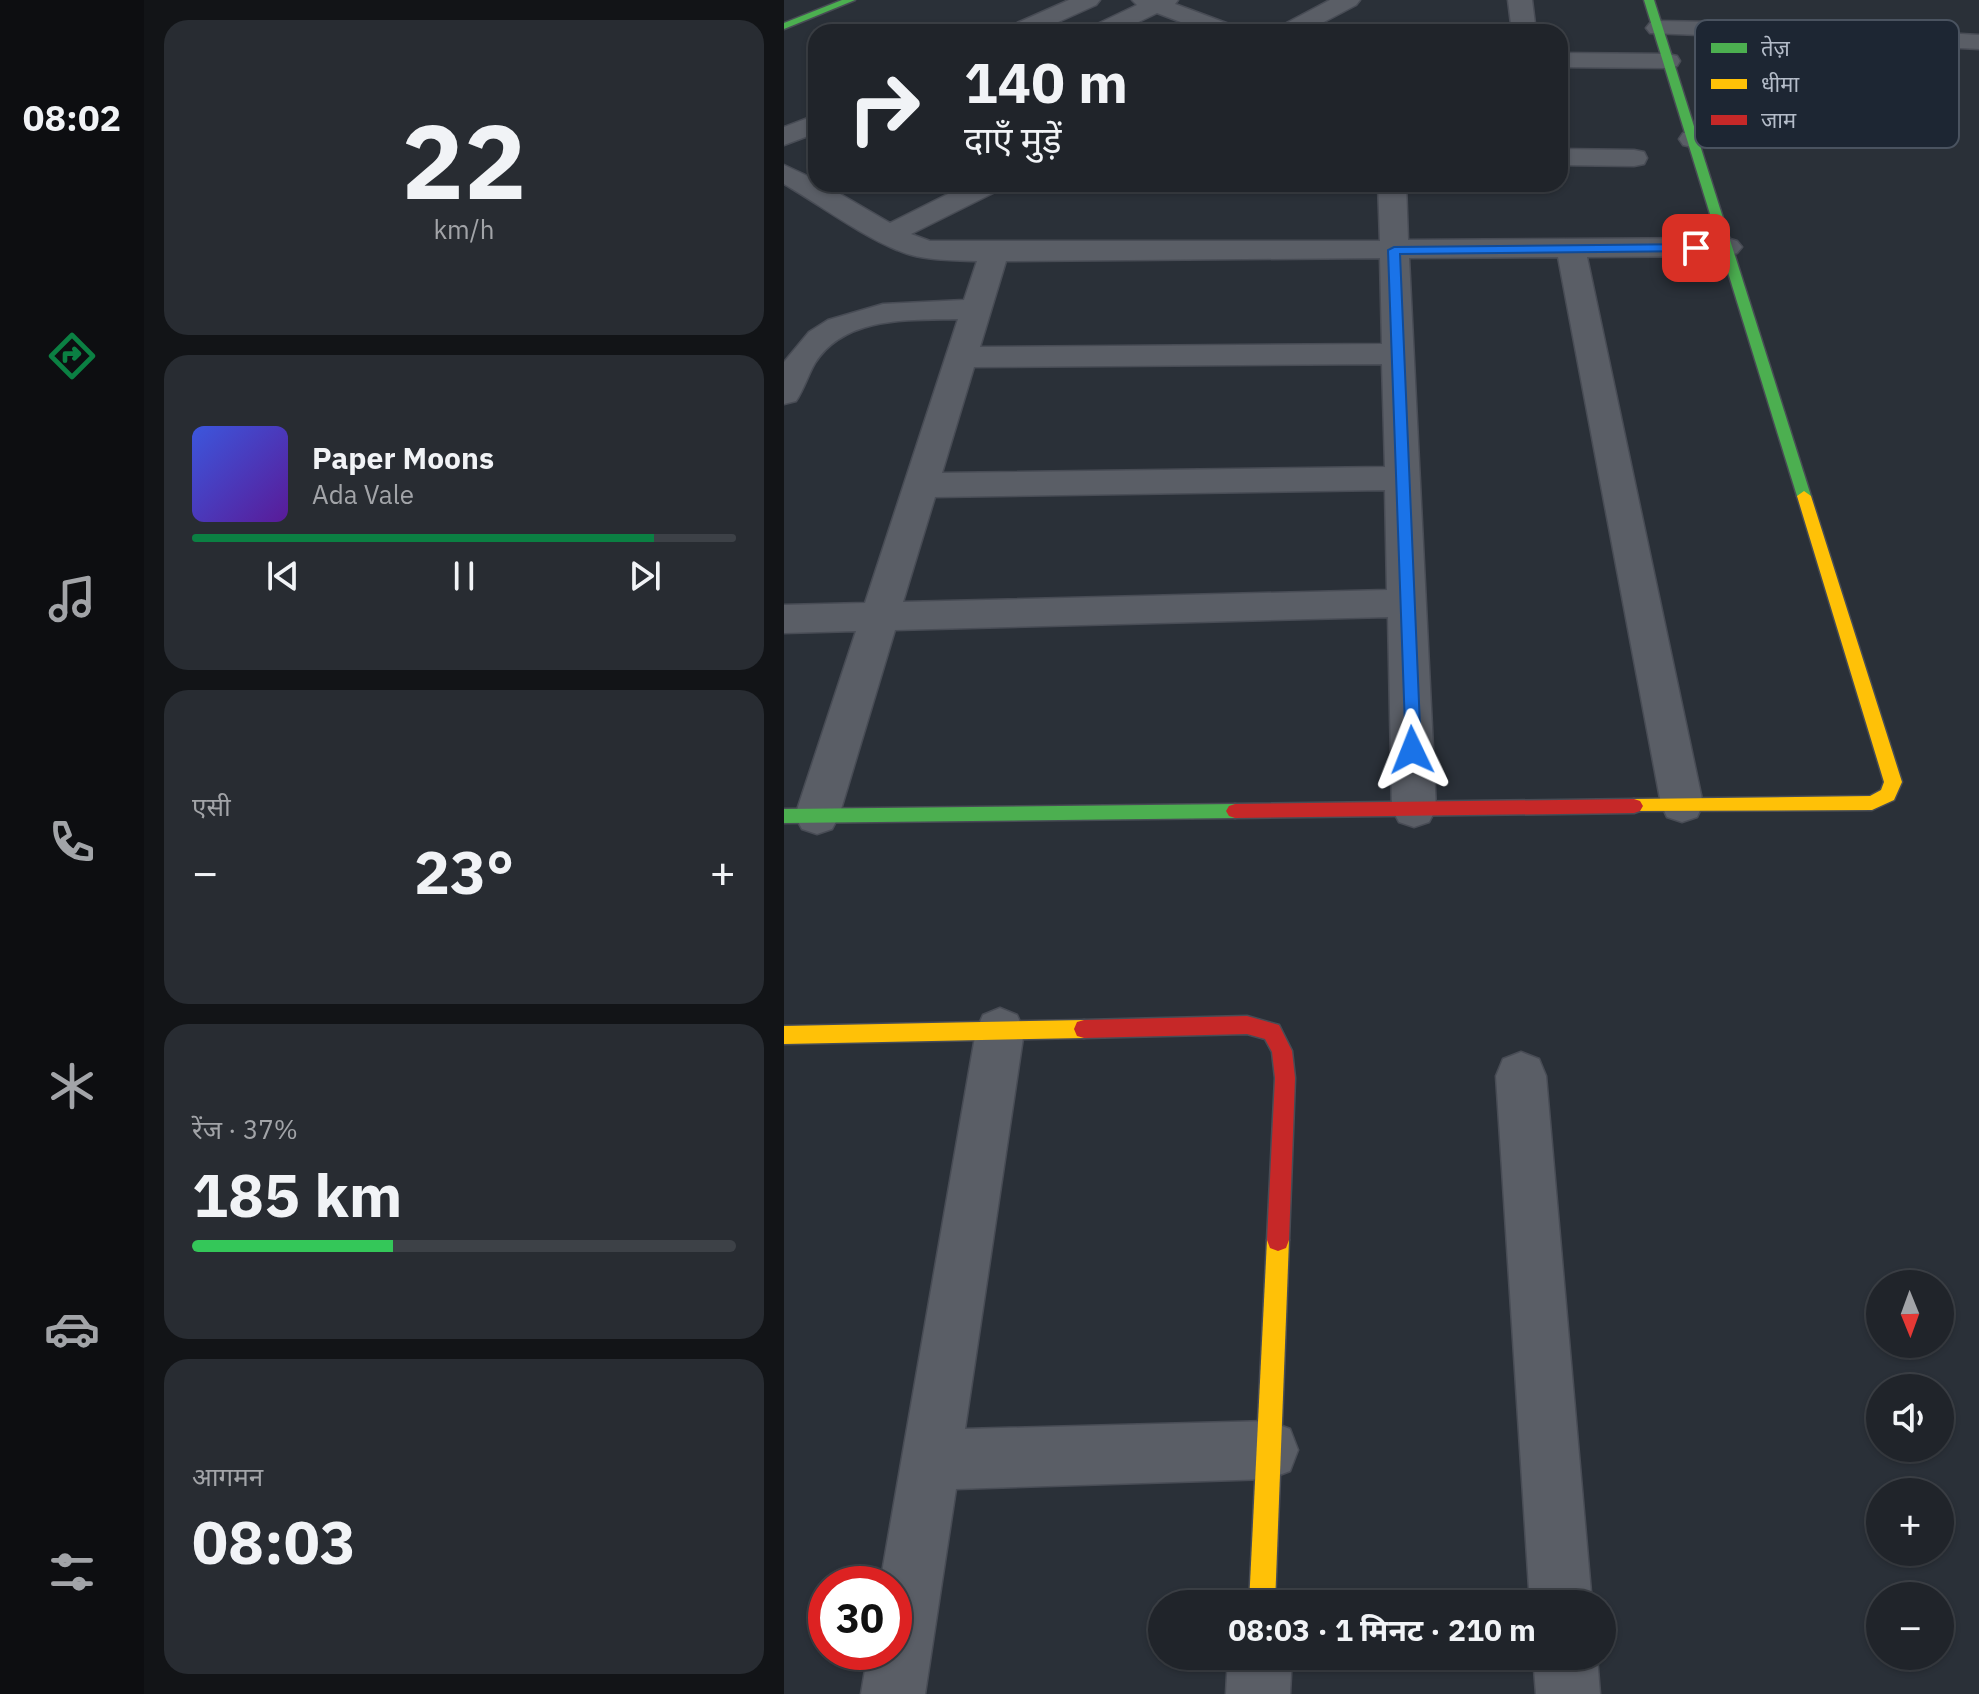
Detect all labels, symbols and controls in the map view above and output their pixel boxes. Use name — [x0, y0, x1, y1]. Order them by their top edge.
legend — [1695, 20, 1959, 148]
text: तेज़ — [1761, 33, 1791, 62]
text: 140 m — [964, 46, 1128, 118]
icon: right — [832, 56, 936, 160]
text: धीमा — [1761, 69, 1799, 98]
text: 22 — [402, 92, 526, 228]
text: 08:02 — [23, 94, 121, 141]
text: जाम — [1761, 105, 1797, 134]
text: दाएँ मुड़ें — [964, 116, 1062, 163]
text: km/h — [433, 212, 495, 246]
pin — [1662, 214, 1730, 282]
icon: arrive — [1674, 226, 1718, 270]
icon: directions — [44, 328, 100, 384]
text: Paper Moons — [312, 438, 494, 477]
text: Ada Vale — [312, 477, 414, 511]
icon: previous — [261, 554, 305, 598]
icon: pause — [442, 554, 486, 598]
icon: next — [623, 554, 667, 598]
icon: music — [44, 571, 100, 627]
position arrow — [1370, 708, 1454, 792]
text: एसी — [192, 789, 231, 823]
icon: phone — [44, 814, 100, 870]
text: 23° — [414, 832, 514, 911]
text: − — [192, 843, 218, 900]
text: + — [710, 843, 736, 900]
icon: climate — [44, 1058, 100, 1114]
text: रेंज · 37% — [192, 1112, 298, 1146]
text: 185 km — [192, 1155, 402, 1234]
north arrow — [1866, 1270, 1954, 1358]
map controls — [1866, 1270, 1954, 1670]
icon: car — [44, 1301, 100, 1357]
button: sound — [1866, 1374, 1954, 1462]
text: आगमन — [192, 1459, 263, 1493]
button: + — [1866, 1478, 1954, 1566]
text: 08:03 — [192, 1502, 356, 1581]
icon: filters — [44, 1544, 100, 1600]
speed limit sign: 30 — [808, 1566, 912, 1670]
button: − — [1866, 1582, 1954, 1670]
text: 08:03 · 1 मिनट · 210 m — [1228, 1610, 1536, 1649]

